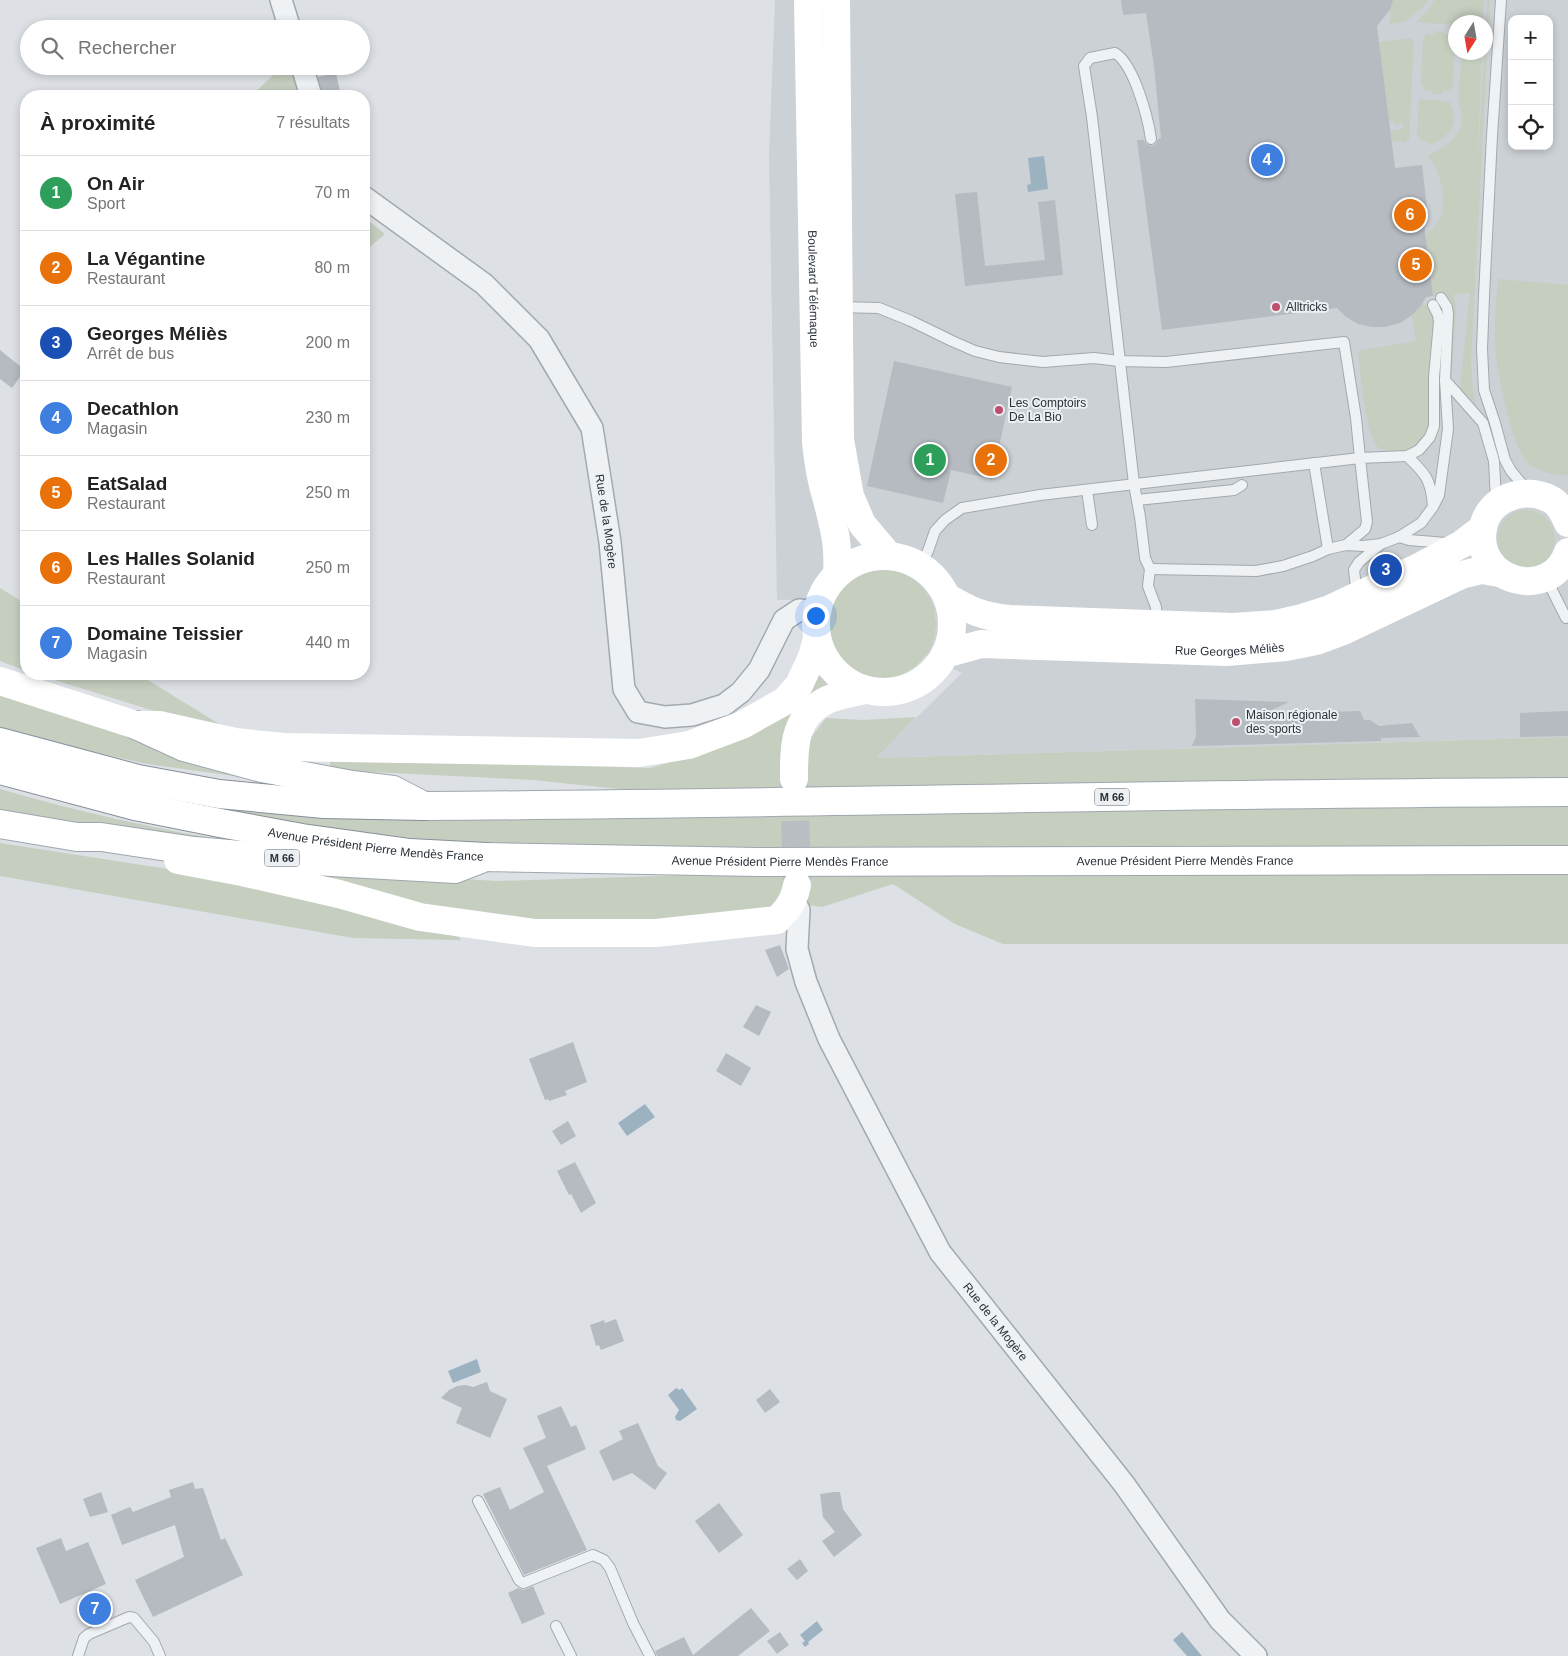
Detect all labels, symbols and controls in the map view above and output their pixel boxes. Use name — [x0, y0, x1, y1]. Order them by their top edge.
north arrow — [1448, 15, 1493, 60]
map controls — [1508, 15, 1553, 150]
button: + — [1508, 15, 1553, 60]
search box — [20, 20, 370, 75]
icon: search — [38, 34, 66, 62]
text: Rechercher — [78, 37, 176, 58]
button: − — [1508, 60, 1553, 105]
button: locate — [1508, 105, 1553, 150]
text: À proximité — [40, 111, 156, 134]
text: 7 résultats — [276, 114, 350, 131]
pin: 4 — [1251, 141, 1283, 179]
text: On Air — [87, 173, 144, 194]
text: 1 — [52, 184, 60, 201]
text: 70 m — [314, 184, 350, 201]
text: Sport — [87, 195, 125, 212]
pin: 6 — [1394, 196, 1426, 234]
street label: Boulevard Télémaque — [805, 230, 821, 348]
pin: 5 — [1400, 246, 1432, 284]
text: La Végantine — [87, 248, 205, 269]
text: 2 — [52, 259, 60, 276]
text: 80 m — [314, 259, 350, 276]
text: Restaurant — [87, 270, 165, 287]
place label: Alltricks — [1286, 300, 1327, 314]
marker: Alltricks — [1270, 301, 1282, 313]
text: Georges Méliès — [87, 323, 227, 344]
text: 3 — [52, 334, 60, 351]
text: 200 m — [306, 334, 350, 351]
text: Arrêt de bus — [87, 345, 174, 362]
place label: Les Comptoirs De La Bio — [1009, 396, 1086, 424]
text: Decathlon — [87, 398, 179, 419]
marker: Les Comptoirs De La Bio — [993, 404, 1005, 416]
text: 4 — [52, 409, 60, 426]
text: 230 m — [306, 409, 350, 426]
text: Magasin — [87, 420, 147, 437]
pin: 1 — [914, 441, 946, 479]
pin: 2 — [975, 441, 1007, 479]
text: EatSalad — [87, 473, 167, 494]
street label: Rue de la Mogère — [592, 473, 620, 570]
text: 5 — [52, 484, 60, 501]
text: 250 m — [306, 484, 350, 501]
text: Restaurant — [87, 495, 165, 512]
text: Les Halles Solanid — [87, 548, 255, 569]
pin: 3 — [1370, 551, 1402, 589]
text: 6 — [52, 559, 60, 576]
text: 250 m — [306, 559, 350, 576]
text: Restaurant — [87, 570, 165, 587]
your location — [803, 603, 829, 629]
text: Domaine Teissier — [87, 623, 243, 644]
text: 7 — [52, 634, 60, 651]
text: 440 m — [306, 634, 350, 651]
street label: Rue Georges Méliès — [1175, 640, 1285, 659]
text: Magasin — [87, 645, 147, 662]
place label: Maison régionale des sports — [1246, 708, 1338, 736]
marker: Maison régionale des sports — [1230, 716, 1242, 728]
road number: M 66 — [1094, 789, 1130, 806]
street label: Avenue Président Pierre Mendès France — [267, 825, 484, 864]
road number: M 66 — [264, 850, 300, 866]
street label: Avenue Président Pierre Mendès France — [671, 853, 889, 869]
street label: Avenue Président Pierre Mendès France — [1076, 854, 1294, 868]
street label: Rue de la Mogère — [960, 1280, 1031, 1364]
pin: 7 — [79, 1590, 111, 1628]

